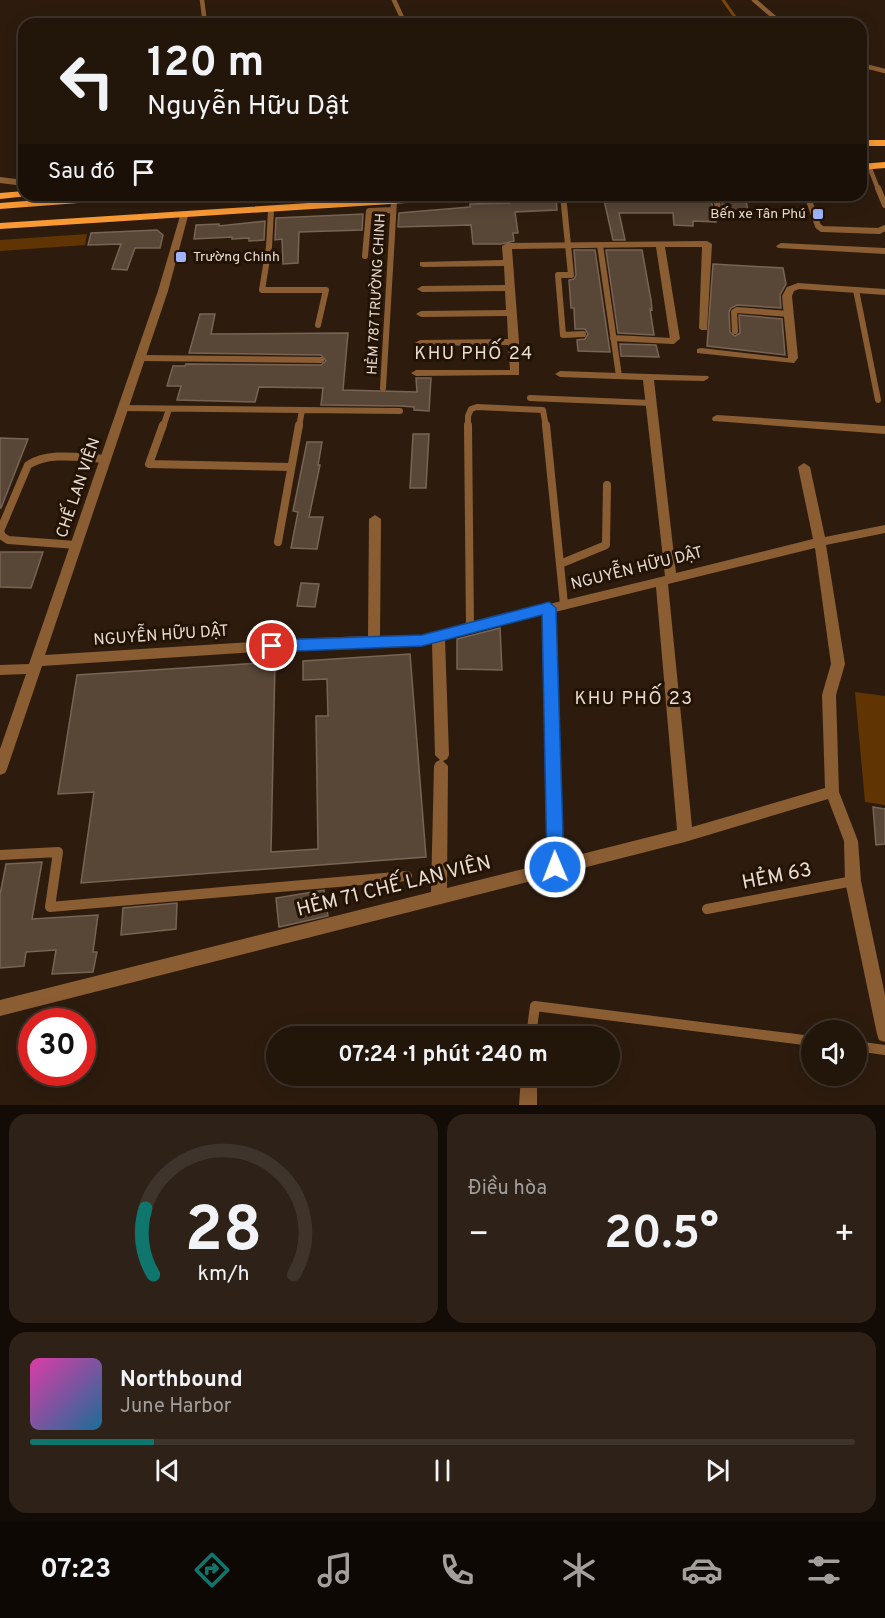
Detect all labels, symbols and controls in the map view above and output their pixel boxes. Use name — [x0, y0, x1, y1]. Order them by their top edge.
text: 120 m — [147, 38, 264, 91]
icon: left — [48, 42, 126, 120]
text: Nguyễn Hữu Dật — [147, 90, 349, 124]
icon: arrive — [127, 156, 160, 189]
text: Sau đó — [48, 159, 115, 186]
place label: Bến xe Tân Phú — [710, 206, 806, 223]
marker: Bến xe Tân Phú — [811, 207, 825, 221]
street label: HẺM 787 TRƯỜNG CHINH — [363, 213, 390, 375]
place label: Trường Chinh — [193, 249, 280, 266]
marker: Trường Chinh — [174, 250, 188, 264]
district label: KHU PHỐ 24 — [414, 338, 534, 366]
street label: CHẾ LAN VIÊN — [48, 434, 105, 541]
street label: NGUYỄN HỮU DẬT — [568, 538, 705, 595]
street label: NGUYỄN HỮU DẬT — [92, 616, 229, 651]
pin — [246, 620, 297, 671]
icon: arrive — [255, 629, 288, 662]
district label: KHU PHỐ 23 — [574, 683, 694, 711]
position arrow — [523, 835, 587, 899]
street label: HẺM 71 CHẾ LAN VIÊN — [293, 845, 494, 924]
street label: HẺM 63 — [740, 856, 814, 896]
speed limit sign: 30 — [18, 1008, 96, 1086]
map controls — [801, 1020, 867, 1086]
button: sound — [801, 1020, 867, 1086]
text: 07:24 · 1 phút · 240 m — [338, 1042, 548, 1069]
text: Điều hòa — [468, 1176, 547, 1202]
text: 28 — [185, 1194, 262, 1273]
text: 20.5° — [604, 1207, 719, 1264]
text: − — [468, 1215, 489, 1257]
text: + — [834, 1215, 855, 1257]
text: km/h — [197, 1262, 250, 1289]
text: Northbound — [120, 1367, 243, 1394]
text: June Harbor — [120, 1394, 232, 1420]
icon: previous — [151, 1454, 184, 1487]
icon: pause — [426, 1454, 459, 1487]
icon: next — [701, 1454, 734, 1487]
icon: directions — [191, 1549, 233, 1591]
icon: music — [314, 1549, 356, 1591]
icon: phone — [436, 1549, 478, 1591]
icon: climate — [558, 1549, 600, 1591]
icon: car — [681, 1549, 723, 1591]
icon: filters — [803, 1549, 845, 1591]
text: 07:23 — [40, 1553, 111, 1587]

